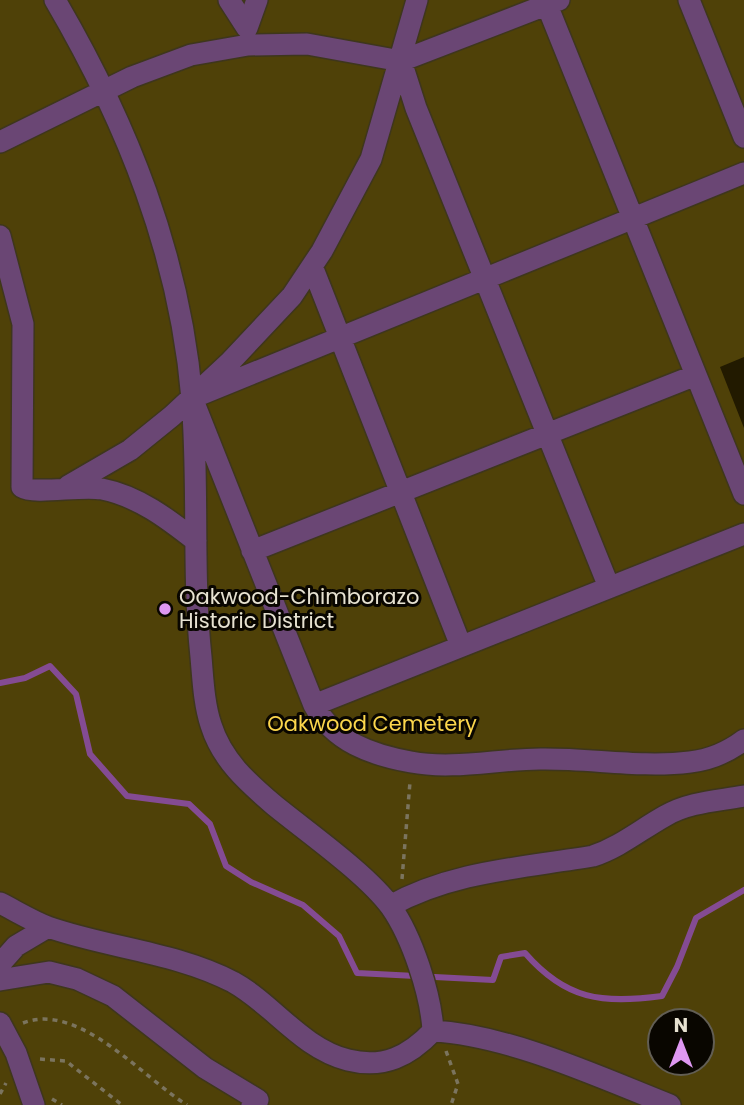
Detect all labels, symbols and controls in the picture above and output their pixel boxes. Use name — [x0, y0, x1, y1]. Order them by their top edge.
place label: Oakwood-Chimborazo Historic District — [179, 582, 420, 635]
marker: Oakwood-Chimborazo Historic District — [157, 601, 173, 617]
park label: Oakwood Cemetery — [267, 709, 477, 738]
north arrow — [646, 1007, 716, 1077]
text: N — [674, 1012, 688, 1039]

